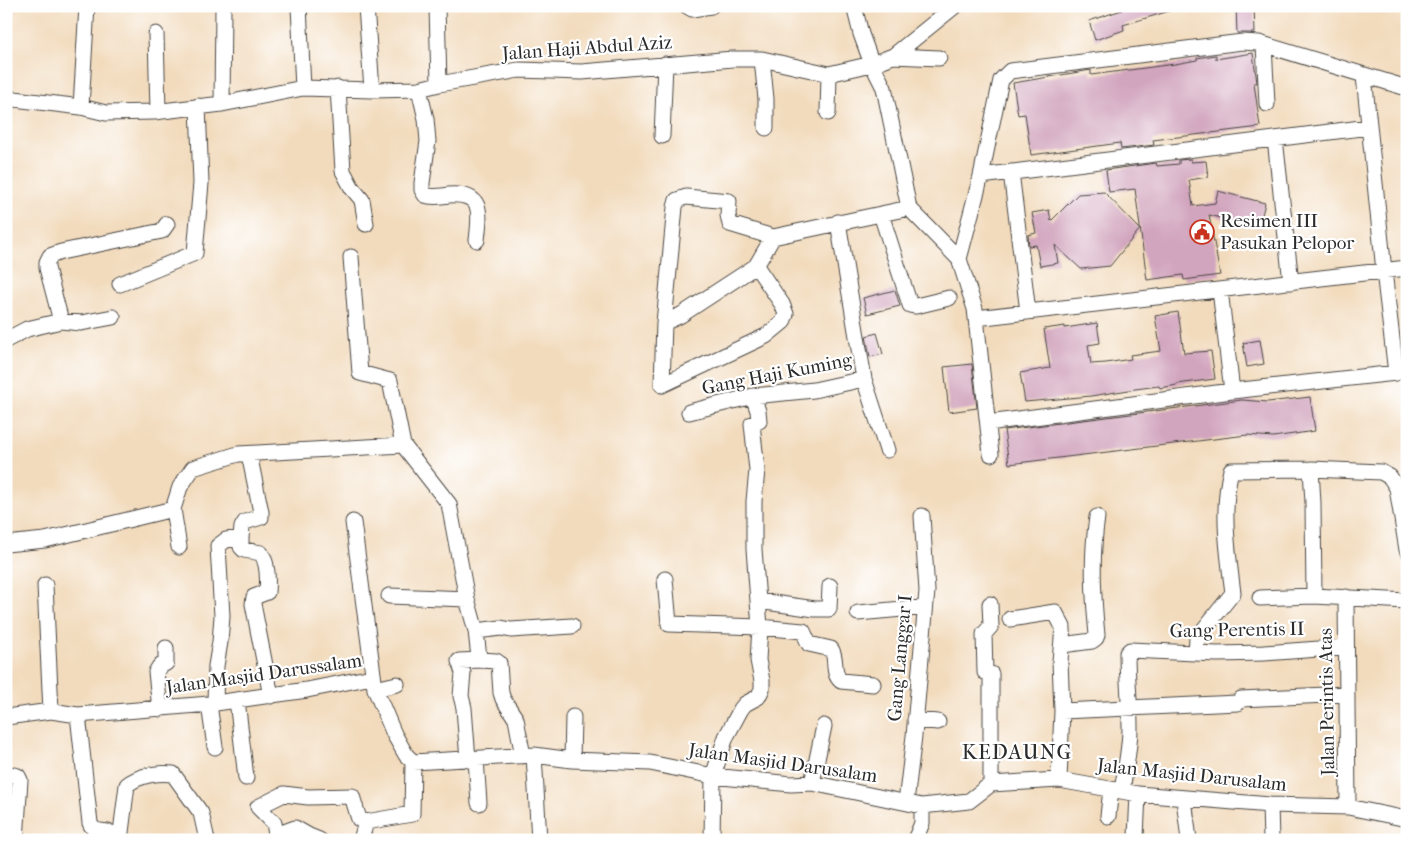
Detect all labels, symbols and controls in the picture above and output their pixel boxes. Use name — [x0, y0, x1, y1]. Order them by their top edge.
street label: Jalan Haji Abdul Aziz — [499, 31, 673, 65]
place label: Resimen III Pasukan Pelopor — [1220, 210, 1355, 254]
public building icon: Resimen III Pasukan Pelopor — [1189, 219, 1215, 245]
street label: Gang Haji Kuming — [700, 348, 855, 399]
street label: Gang Langgar I — [883, 594, 917, 722]
street label: Gang Perentis II — [1170, 618, 1304, 642]
street label: Jalan Perintis Atas — [1315, 628, 1339, 778]
street label: Jalan Masjid Darussalam — [163, 649, 363, 699]
street label: Jalan Masjid Darusalam — [685, 739, 879, 787]
district label: KEDAUNG — [962, 740, 1072, 764]
street label: Jalan Masjid Darusalam — [1094, 754, 1288, 796]

